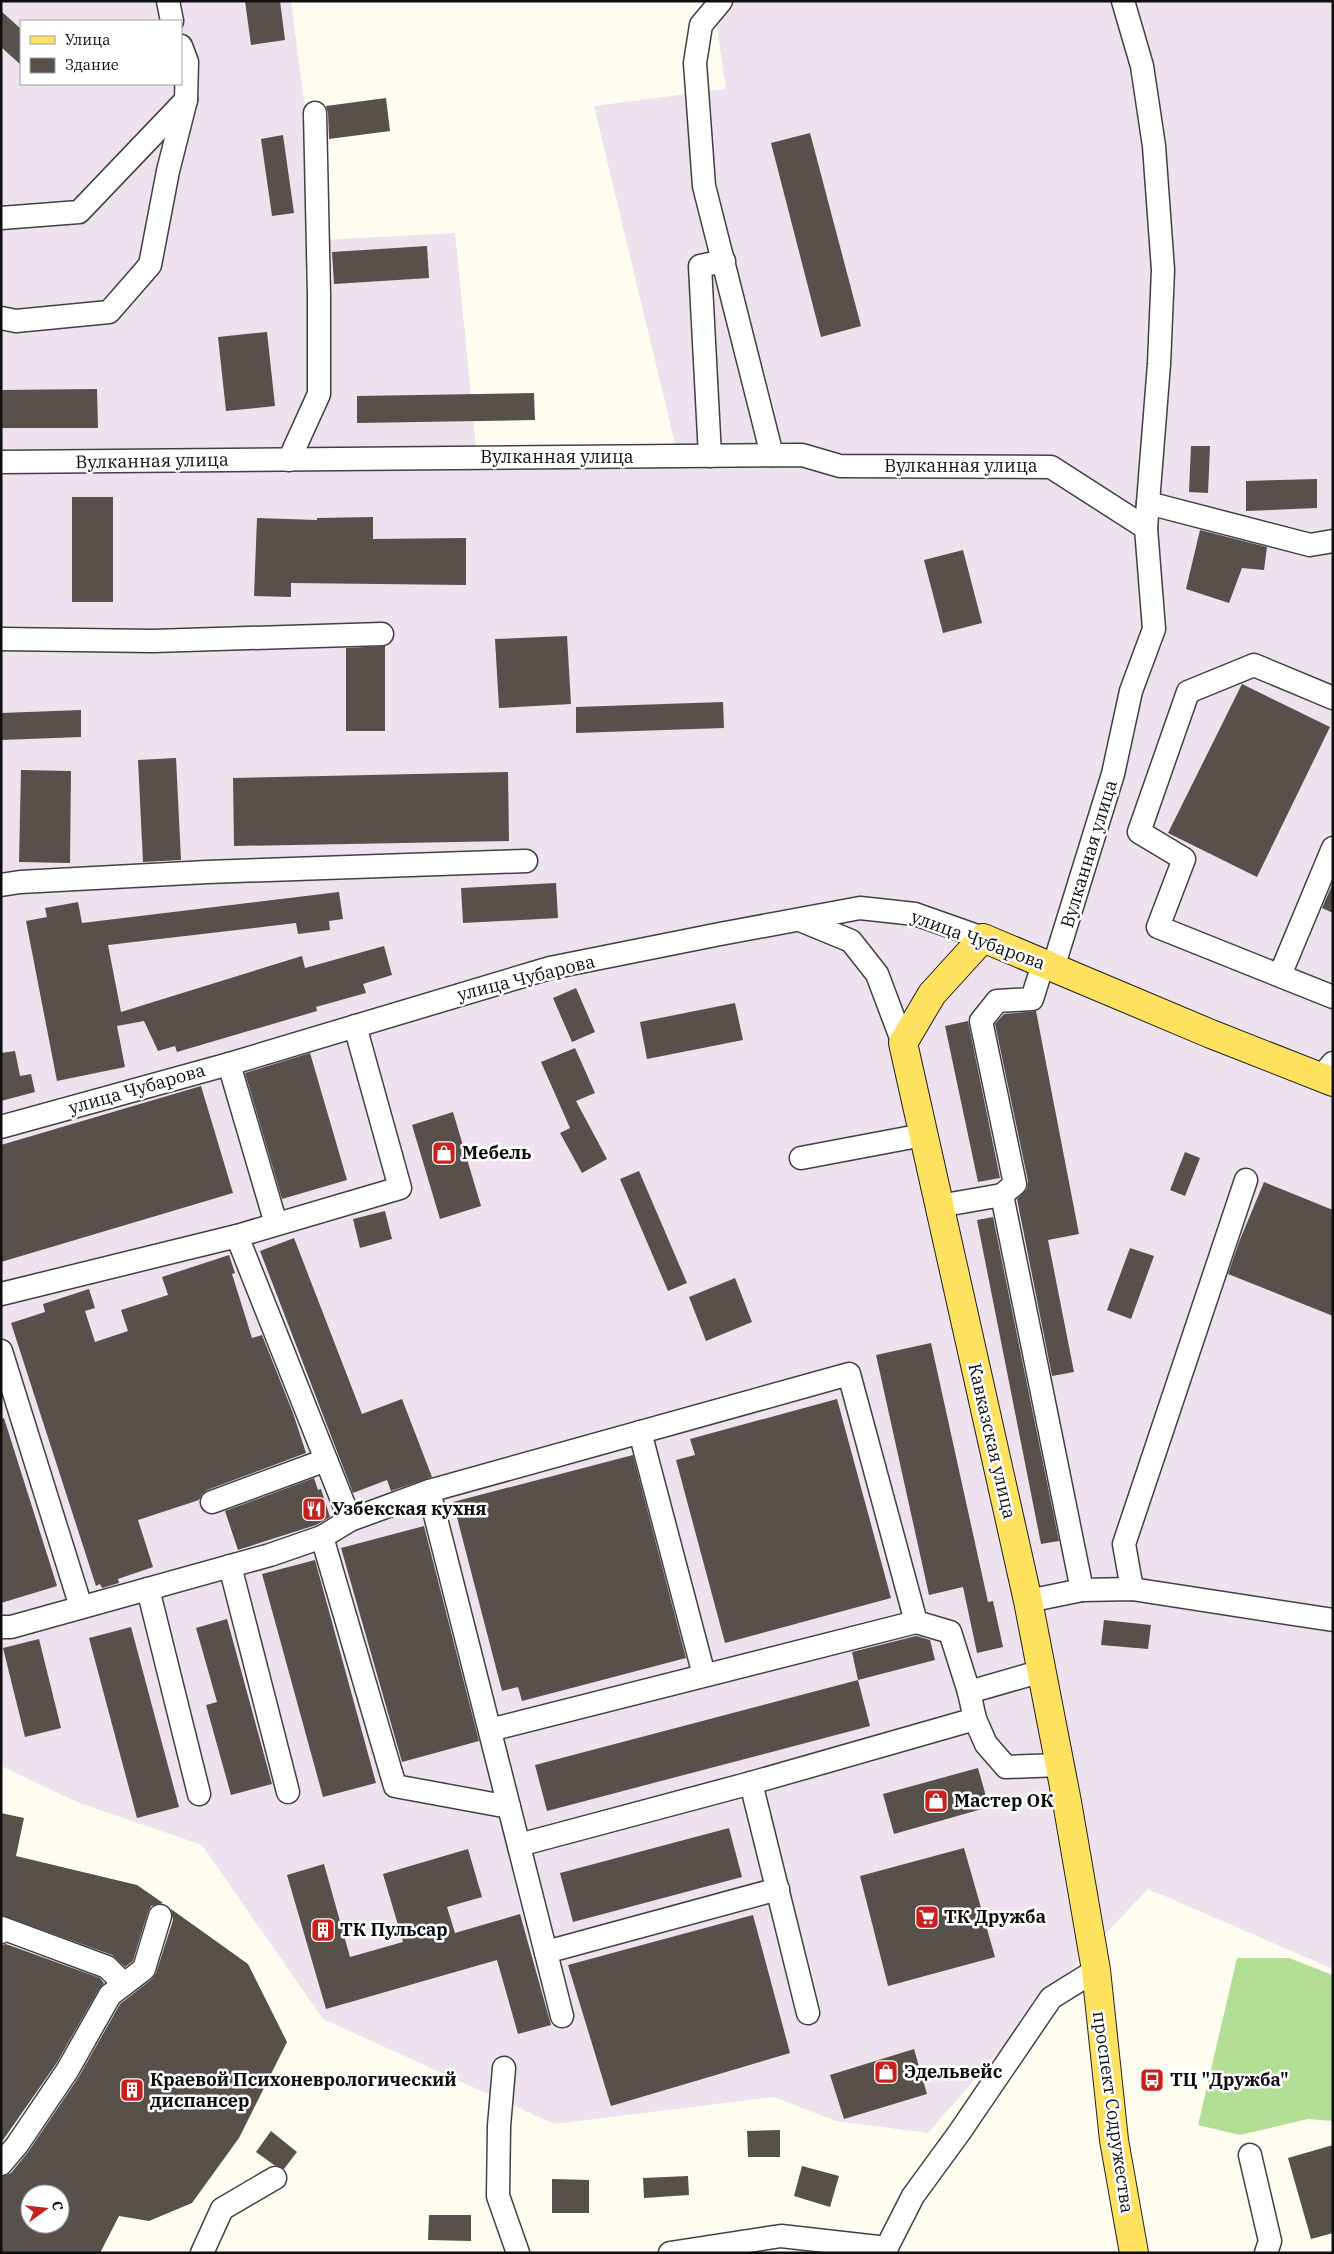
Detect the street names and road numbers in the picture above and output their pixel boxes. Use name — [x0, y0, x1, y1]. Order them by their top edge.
street label: Вулканная улица — [480, 445, 634, 468]
street label: Вулканная улица — [75, 448, 229, 473]
street label: Вулканная улица — [884, 454, 1038, 477]
street label: Вулканная улица — [1055, 777, 1122, 931]
street label: улица Чубарова — [908, 905, 1049, 975]
street label: улица Чубарова — [455, 949, 597, 1006]
street label: улица Чубарова — [66, 1058, 208, 1119]
street label: Кавказская улица — [963, 1361, 1022, 1521]
street label: проспект Содружества — [1088, 2009, 1139, 2215]

